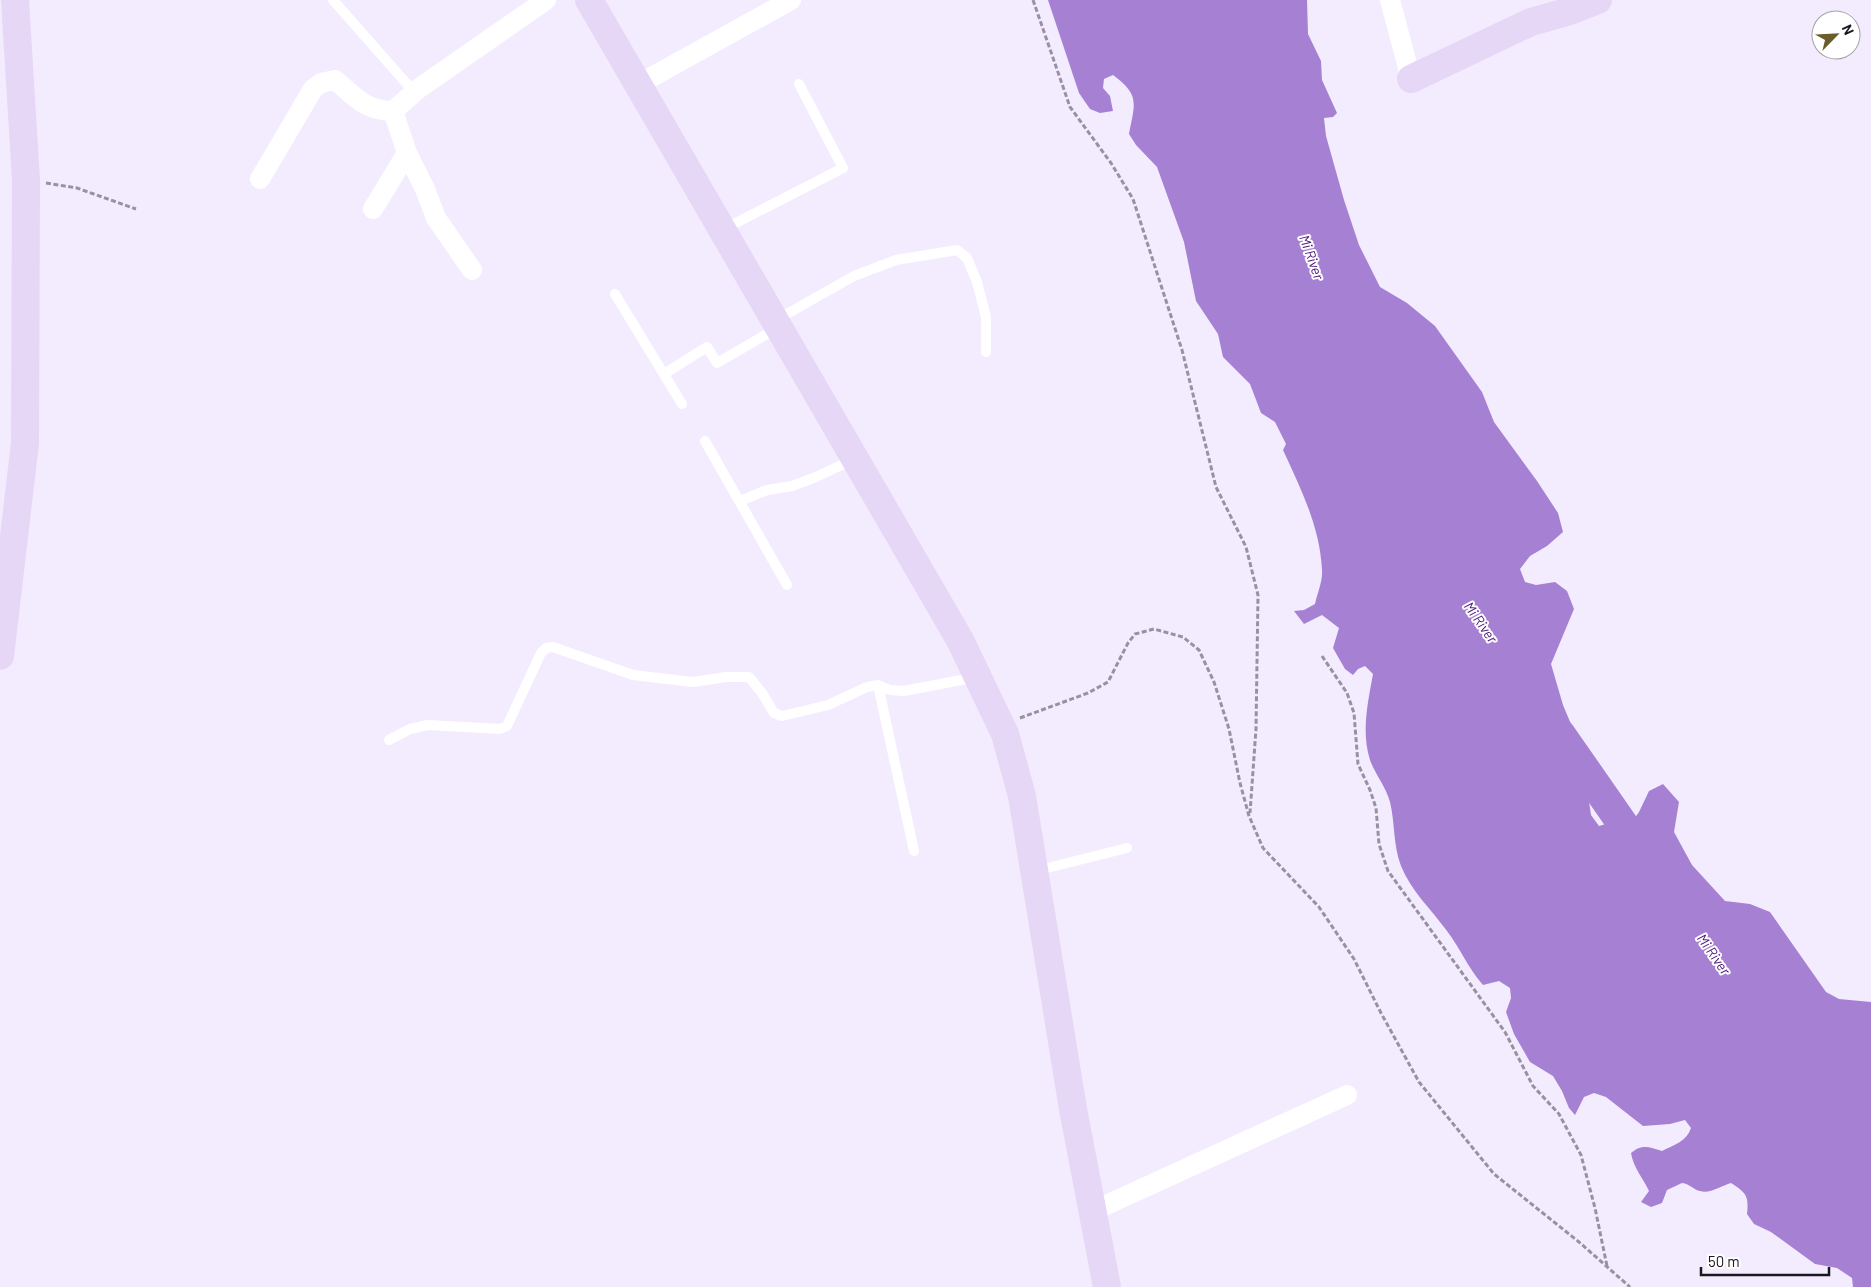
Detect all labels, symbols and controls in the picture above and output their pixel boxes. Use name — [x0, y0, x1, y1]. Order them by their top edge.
north arrow — [1811, 10, 1861, 60]
text: N — [1839, 22, 1858, 37]
water label: Mi River — [1296, 232, 1328, 283]
water label: Mi River — [1461, 598, 1502, 647]
water label: Mi River — [1694, 930, 1735, 979]
scale bar — [1701, 1244, 1828, 1276]
text: 50 m — [1708, 1252, 1740, 1270]

